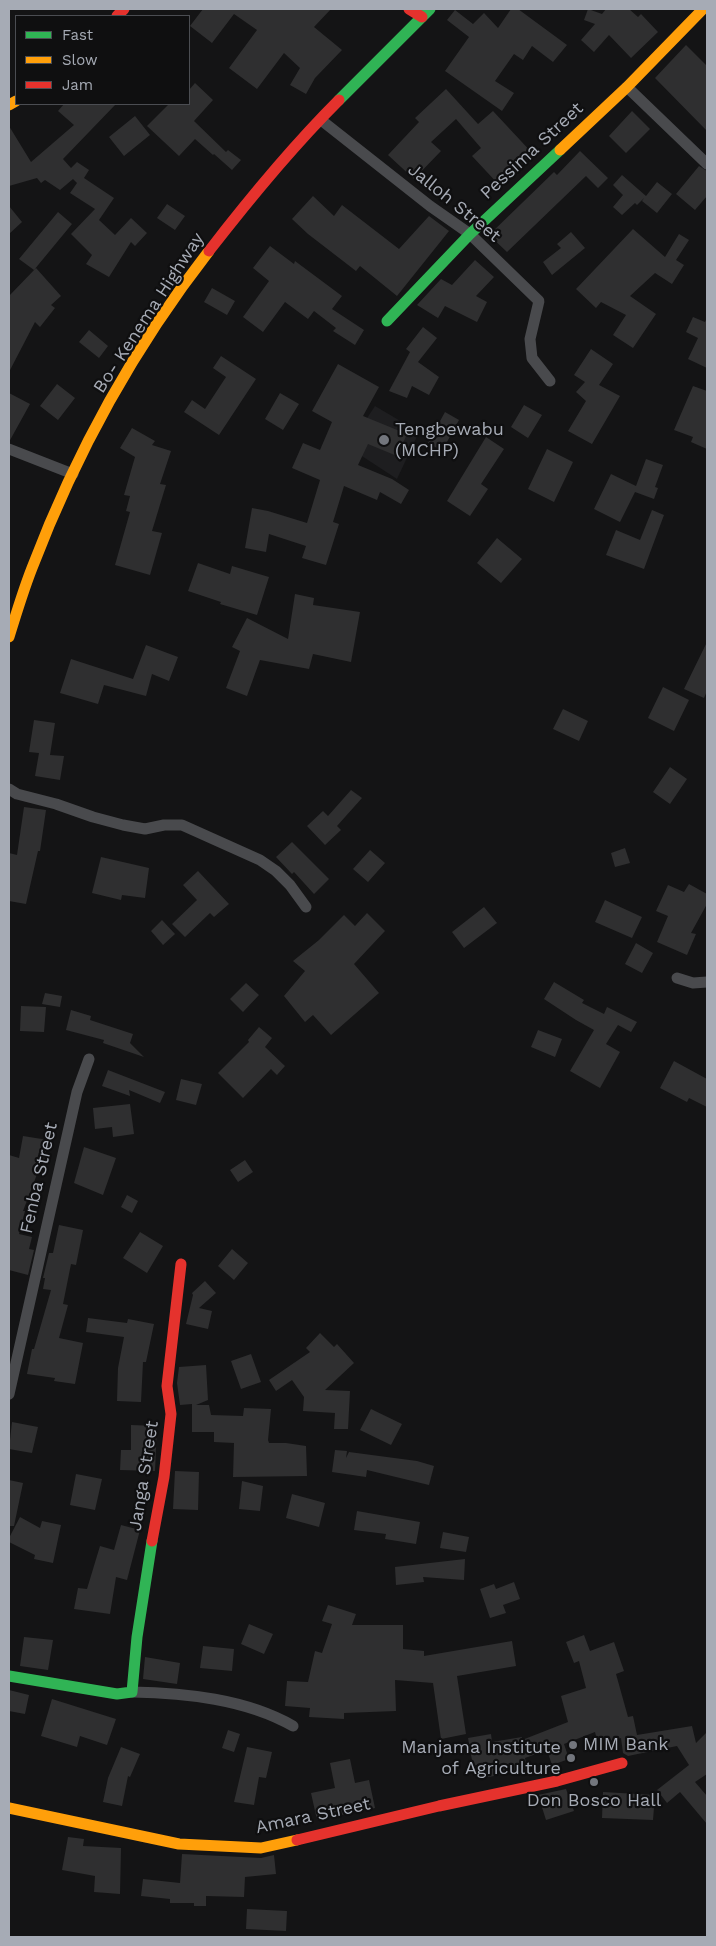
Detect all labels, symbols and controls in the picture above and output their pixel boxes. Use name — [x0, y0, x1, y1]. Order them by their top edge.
legend — [15, 15, 190, 105]
text: Fast — [62, 26, 93, 44]
text: Slow — [62, 51, 98, 69]
text: Jam — [62, 76, 93, 94]
street label: Pessima Street — [476, 98, 588, 204]
street label: Jalloh Street — [403, 159, 505, 247]
street label: Bo- Kenema Highway — [89, 229, 209, 397]
place label: Tengbewabu (MCHP) — [395, 419, 504, 462]
marker: Tengbewabu (MCHP) — [377, 433, 391, 447]
street label: Fenba Street — [16, 1120, 62, 1236]
street label: Janga Street — [125, 1419, 163, 1533]
place label: MIM Bank — [583, 1734, 668, 1756]
place label: Manjama Institute of Agriculture — [401, 1737, 561, 1780]
marker: MIM Bank — [567, 1739, 579, 1751]
marker: Manjama Institute of Agriculture — [565, 1752, 577, 1764]
marker: Don Bosco Hall — [588, 1776, 600, 1788]
place label: Don Bosco Hall — [527, 1790, 661, 1812]
street label: Amara Street — [254, 1793, 372, 1839]

